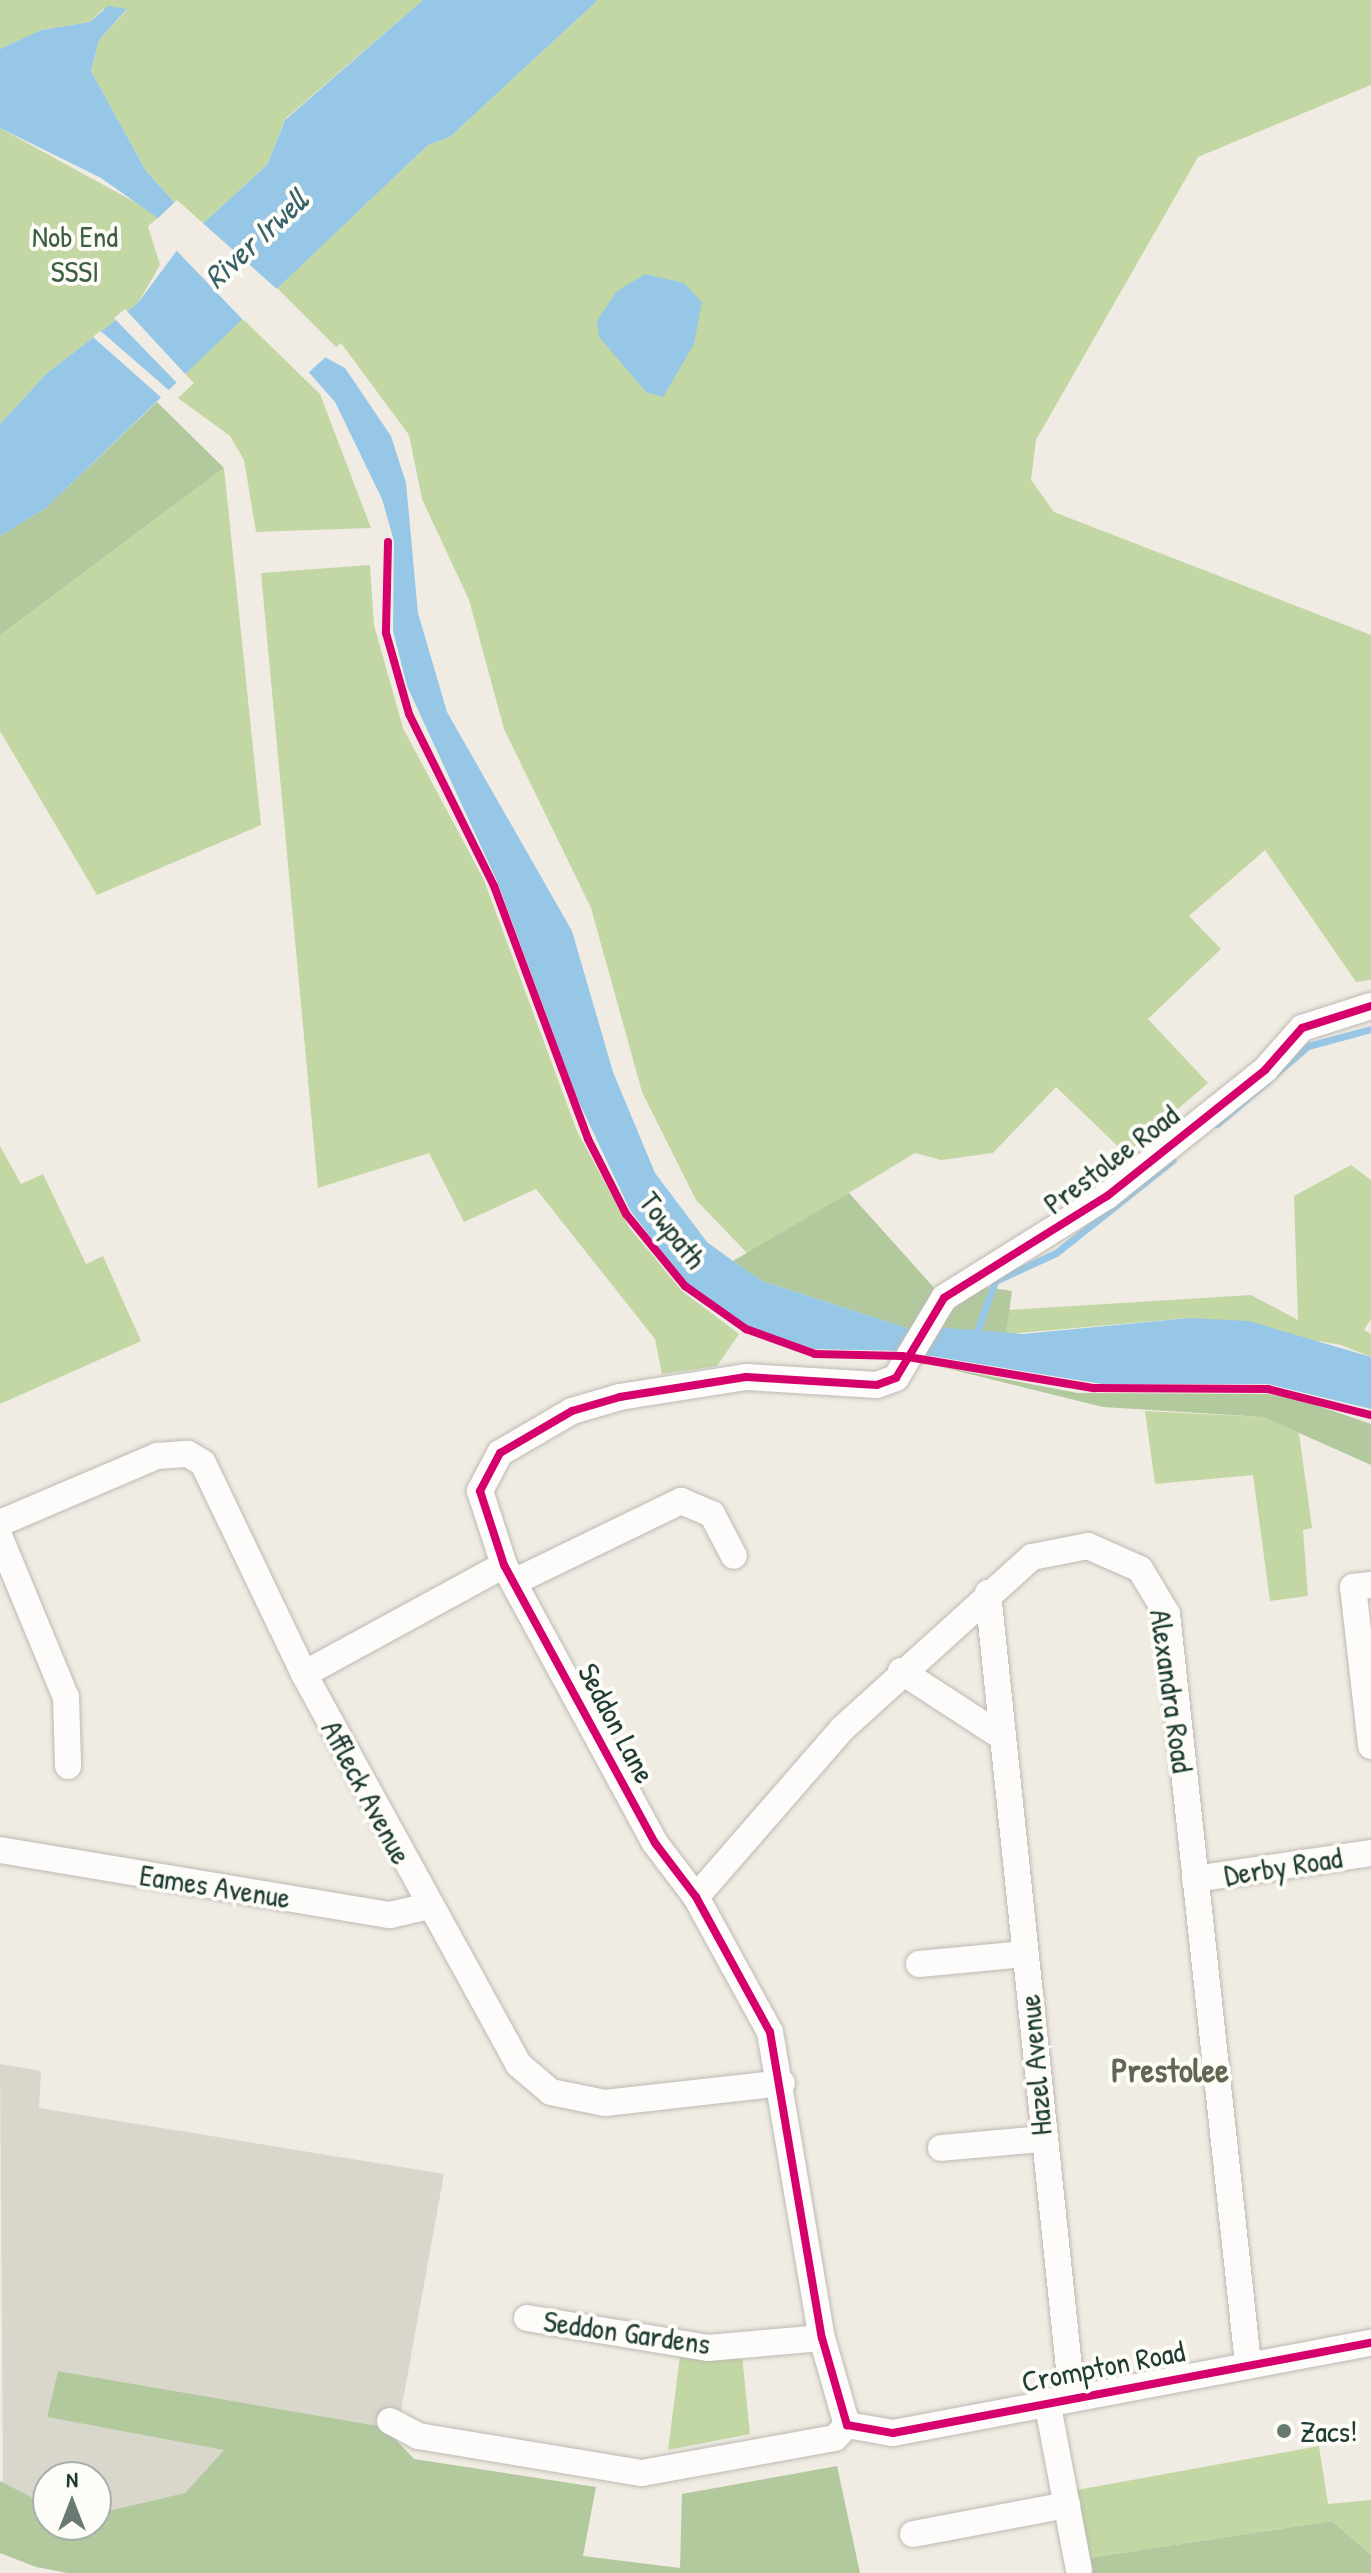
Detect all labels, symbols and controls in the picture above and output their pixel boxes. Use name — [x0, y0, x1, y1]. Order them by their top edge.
water label: River Irwell — [196, 181, 316, 297]
park label: Nob End SSSI — [32, 218, 118, 288]
street label: Prestolee Road — [1036, 1097, 1186, 1221]
street label: Towpath — [632, 1184, 714, 1276]
street label: Alexandra Road — [1143, 1607, 1201, 1775]
street label: Seddon Lane — [571, 1657, 663, 1789]
street label: Affleck Avenue — [314, 1714, 420, 1870]
street label: Derby Road — [1221, 1839, 1345, 1893]
street label: Eames Avenue — [137, 1856, 293, 1916]
street label: Hazel Avenue — [1011, 1993, 1059, 2137]
district label: Prestolee — [1111, 2051, 1229, 2091]
street label: Seddon Gardens — [541, 2302, 713, 2362]
street label: Crompton Road — [1018, 2333, 1188, 2399]
place label: Zacs! — [1300, 2413, 1358, 2449]
marker: Zacs! — [1275, 2422, 1293, 2440]
north arrow — [32, 2461, 112, 2541]
text: N — [66, 2464, 78, 2494]

